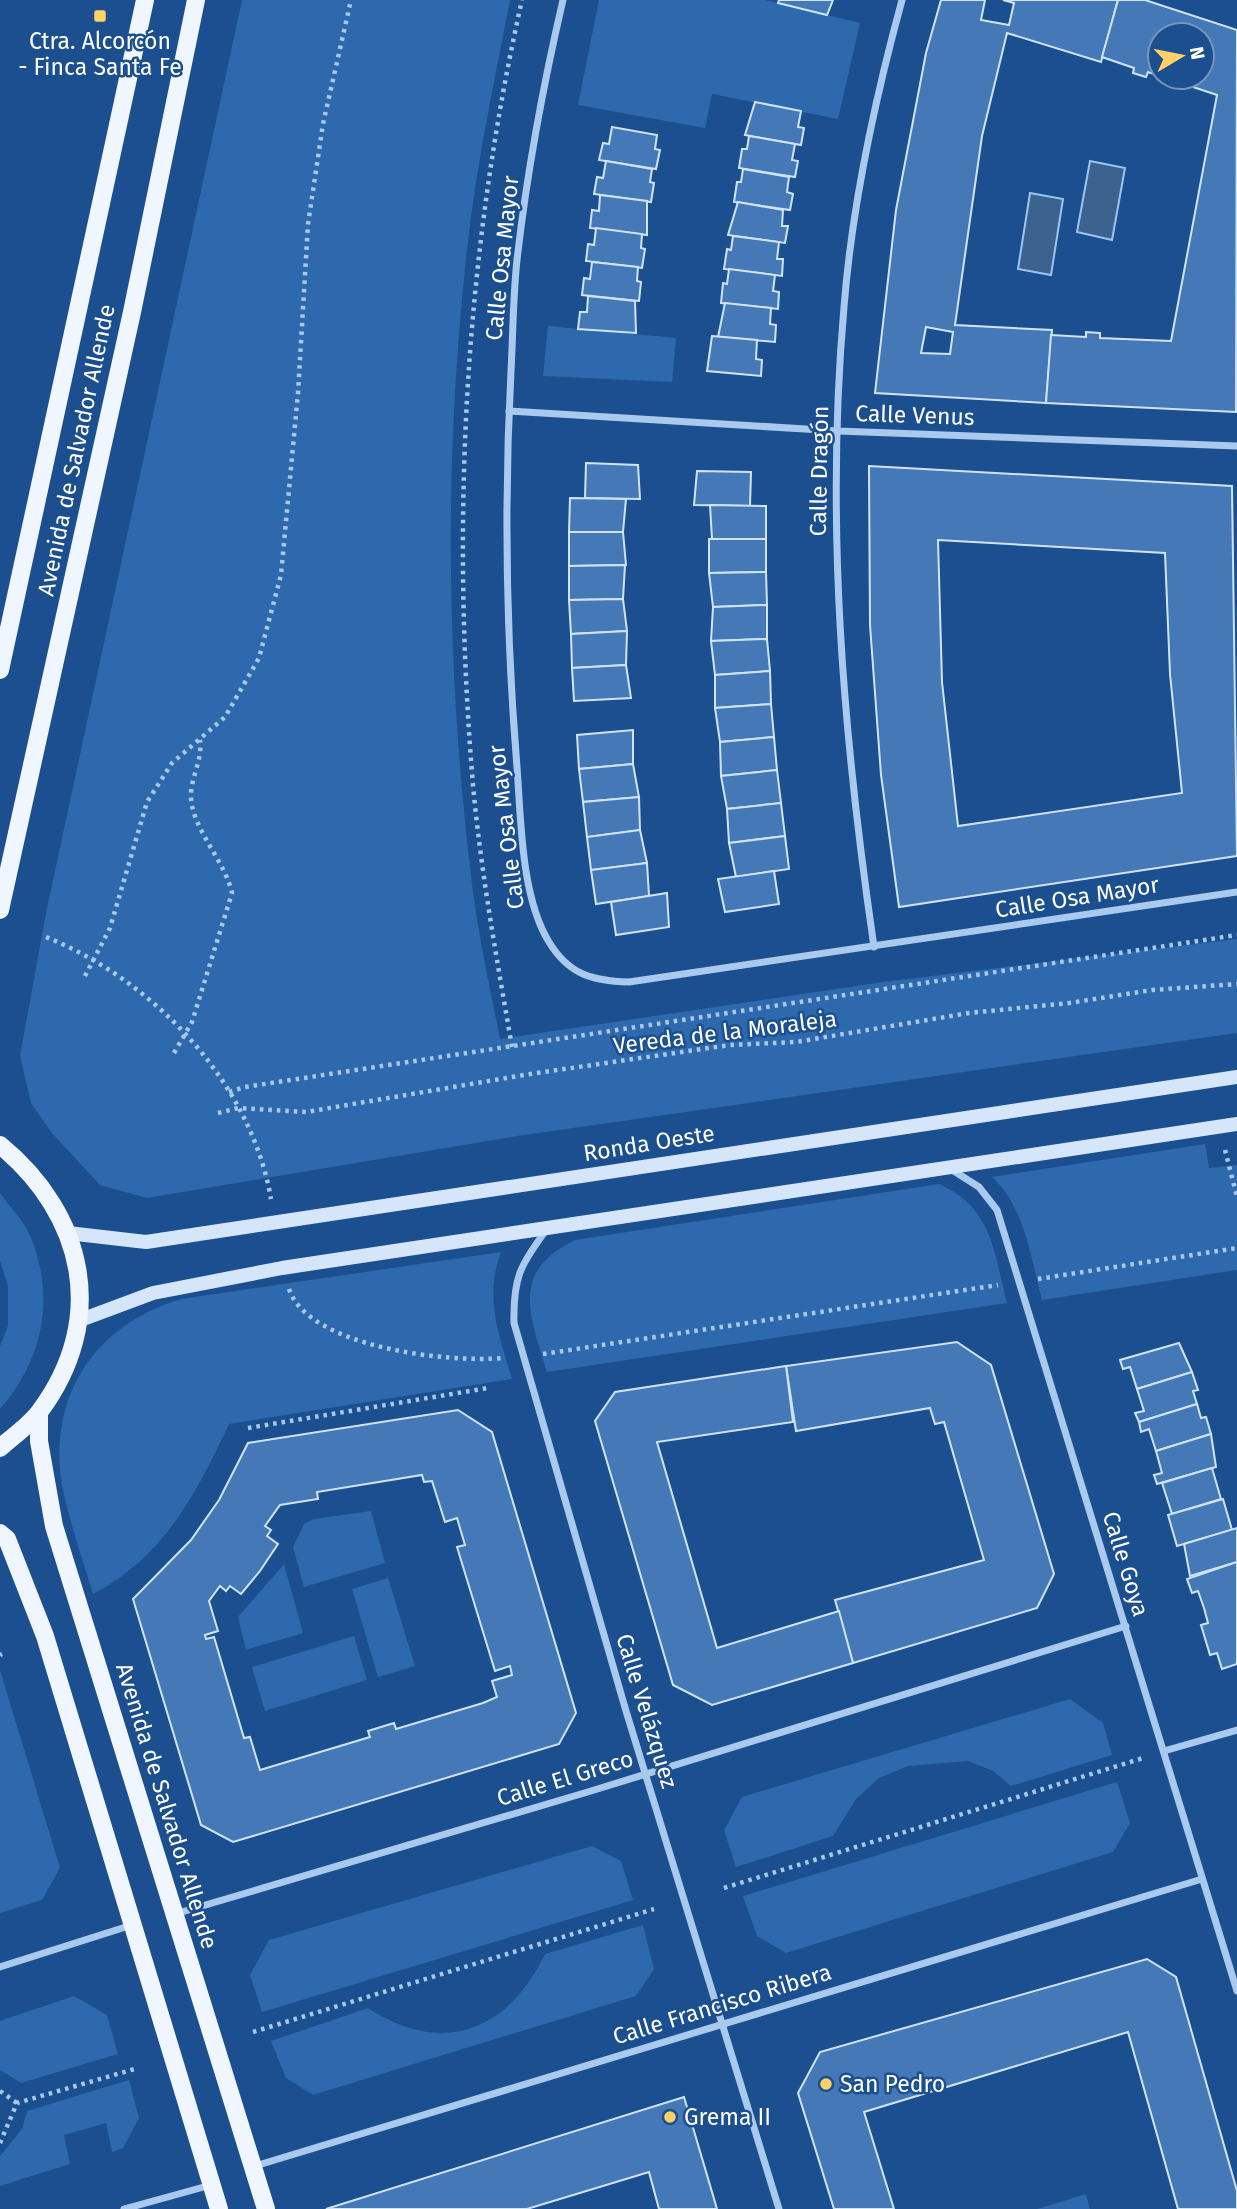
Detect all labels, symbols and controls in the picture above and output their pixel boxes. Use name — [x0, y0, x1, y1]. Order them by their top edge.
marker: Ctra. Alcorcón - Finca Santa Fe — [92, 8, 108, 24]
north arrow — [1146, 21, 1216, 91]
place label: Ctra. Alcorcón - Finca Santa Fe — [18, 27, 182, 81]
text: N — [1185, 45, 1210, 61]
street label: Calle Osa Mayor — [479, 174, 525, 342]
street label: Avenida de Salvador Allende — [31, 302, 121, 598]
street label: Calle Venus — [855, 399, 975, 431]
street label: Calle Dragón — [804, 405, 834, 537]
street label: Calle Osa Mayor — [482, 743, 530, 911]
street label: Calle Osa Mayor — [993, 870, 1161, 924]
street label: Vereda de la Moraleja — [612, 1004, 838, 1060]
street label: Ronda Oeste — [581, 1119, 717, 1167]
street label: Calle Goya — [1097, 1508, 1155, 1620]
street label: Calle Velázquez — [610, 1630, 684, 1792]
street label: Avenida de Salvador Allende — [110, 1660, 224, 1952]
street label: Calle El Greco — [493, 1744, 637, 1812]
street label: Calle Francisco Ribera — [609, 1957, 835, 2051]
place label: San Pedro — [840, 2070, 945, 2098]
marker: San Pedro — [818, 2076, 834, 2092]
place label: Grema II — [684, 2103, 771, 2131]
marker: Grema II — [662, 2109, 678, 2125]

